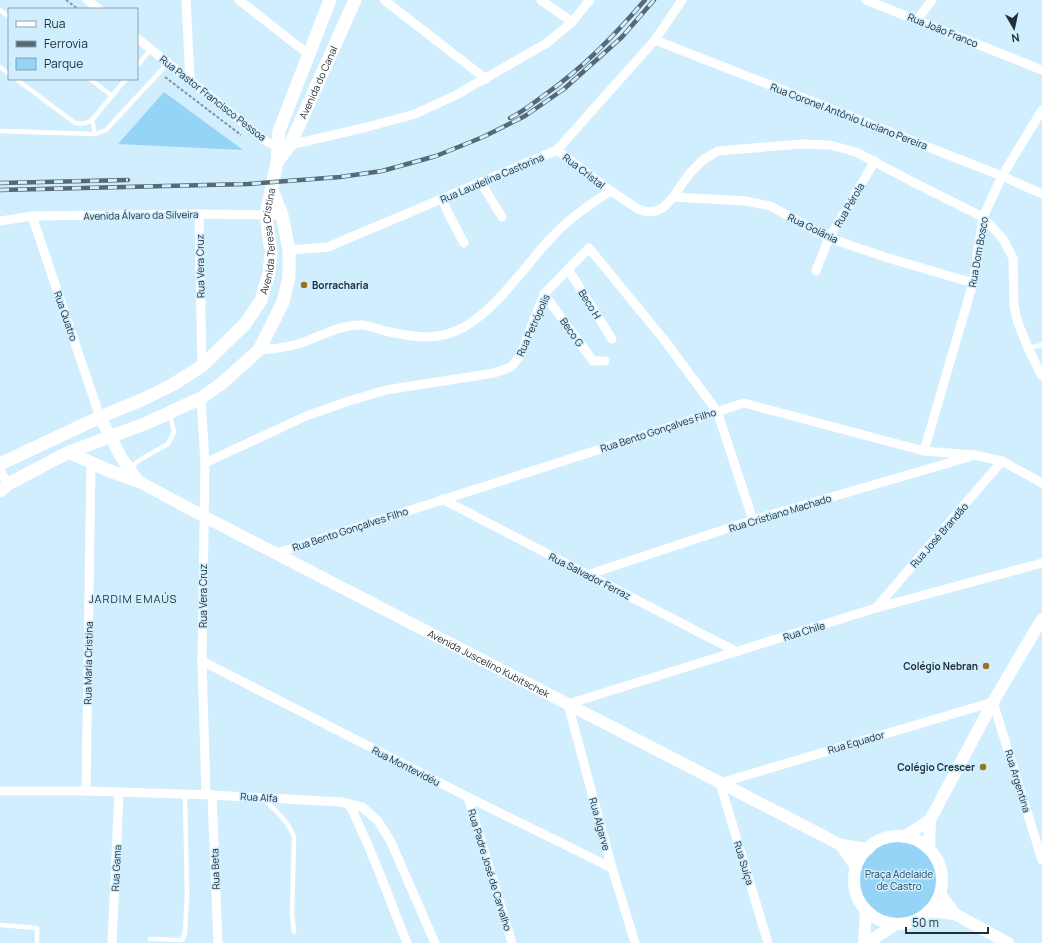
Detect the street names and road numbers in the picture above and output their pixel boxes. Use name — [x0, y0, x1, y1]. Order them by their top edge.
street label: Rua João Franco — [906, 9, 980, 51]
street label: Avenida do Canal — [296, 44, 341, 121]
street label: Rua Pastor Francisco Pessoa — [157, 52, 269, 144]
street label: Rua Coronel Antônio Luciano Pereira — [768, 80, 930, 152]
street label: Rua Laudelina Castorina — [438, 150, 546, 206]
street label: Rua Cristal — [560, 150, 608, 192]
street label: Rua Pérola — [831, 180, 867, 230]
street label: Avenida Teresa Cristina — [256, 187, 278, 296]
street label: Avenida Álvaro da Silveira — [83, 207, 199, 223]
street label: Rua Goiânia — [785, 210, 841, 246]
street label: Rua Dom Bosco — [965, 216, 991, 288]
street label: Rua Vera Cruz — [192, 234, 208, 298]
street label: Beco H — [576, 287, 605, 321]
street label: Rua Quatro — [51, 289, 81, 343]
street label: Rua Petrópolis — [513, 292, 553, 358]
street label: Beco G — [557, 315, 587, 349]
street label: Rua Bento Gonçalves Filho — [598, 405, 718, 455]
street label: Rua Cristiano Machado — [727, 491, 833, 535]
street label: Rua José Brandão — [907, 499, 971, 570]
street label: Rua Bento Gonçalves Filho — [290, 504, 410, 554]
street label: Rua Salvador Ferraz — [547, 549, 633, 603]
street label: Rua Vera Cruz — [196, 564, 210, 628]
street label: Rua Chile — [781, 618, 827, 644]
street label: Rua Maria Cristina — [80, 621, 96, 705]
street label: Avenida Juscelino Kubitschek — [425, 626, 553, 701]
street label: Rua Equador — [826, 727, 886, 757]
street label: Rua Montevidéu — [370, 743, 442, 789]
street label: Rua Argentina — [1002, 748, 1034, 814]
street label: Rua Alfa — [240, 789, 278, 805]
street label: Rua Algarve — [586, 796, 614, 852]
street label: Rua Padre José de Carvalho — [465, 807, 515, 933]
street label: Rua Suíça — [731, 839, 757, 887]
street label: Rua Gama — [108, 844, 124, 892]
street label: Rua Beta — [207, 848, 223, 890]

